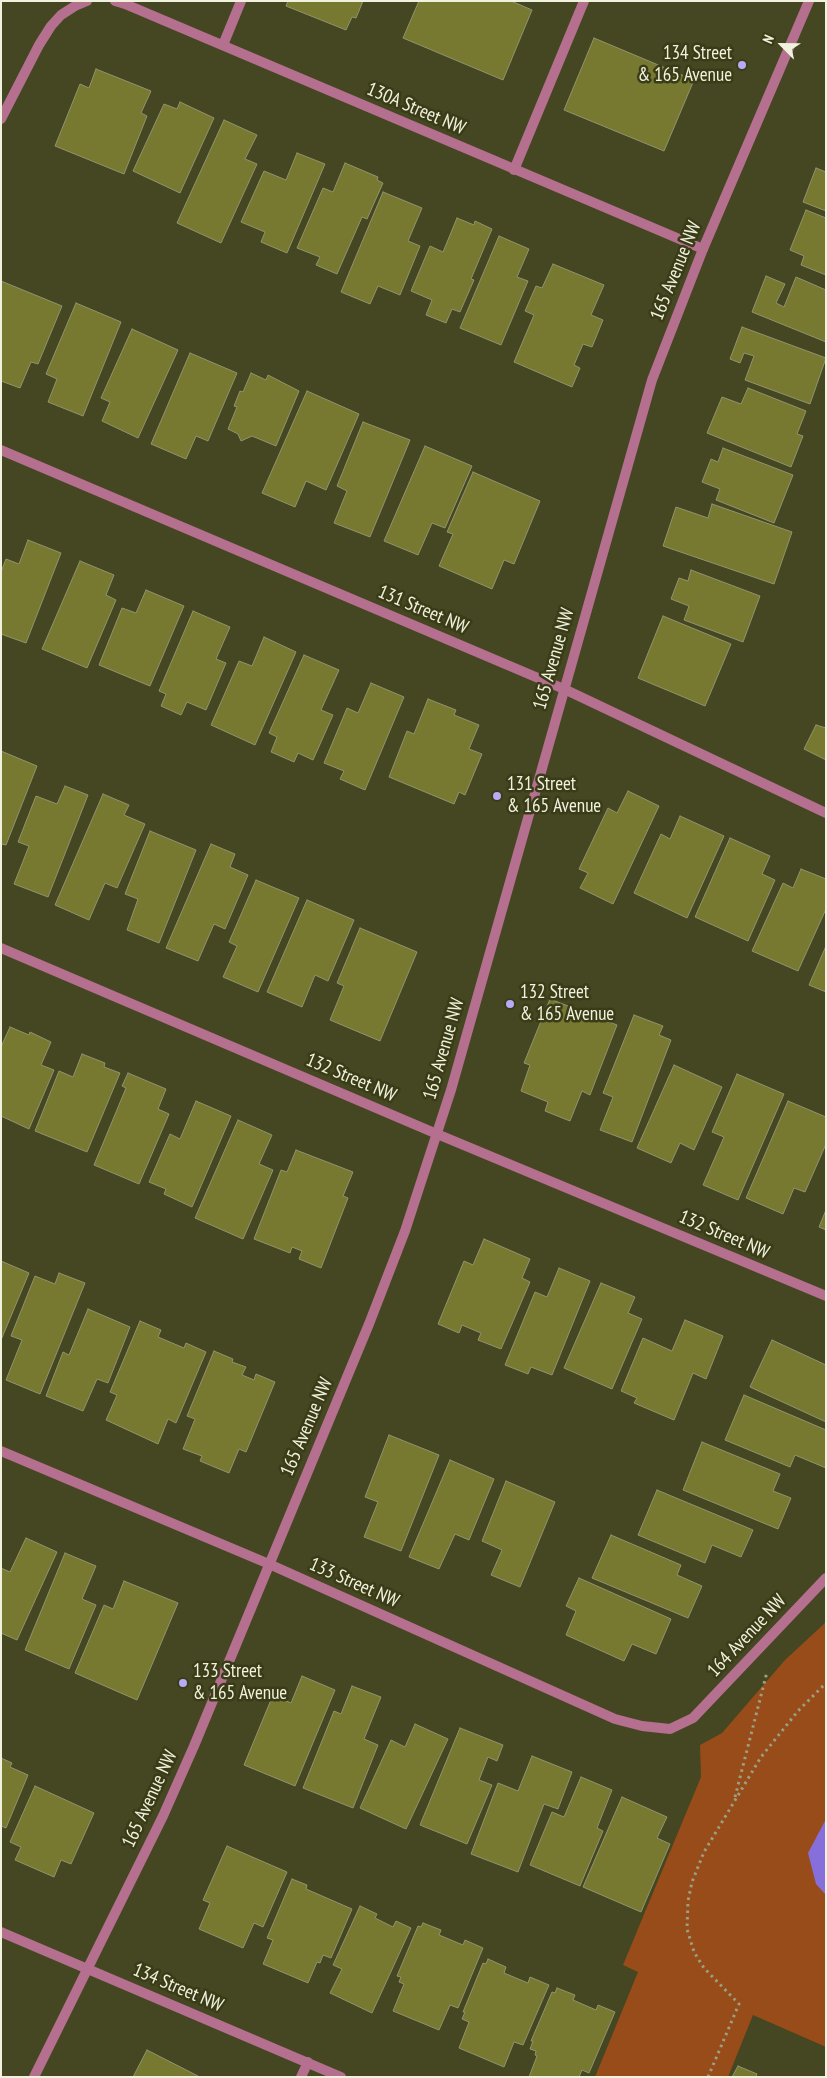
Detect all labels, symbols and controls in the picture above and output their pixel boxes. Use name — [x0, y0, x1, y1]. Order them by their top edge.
north arrow — [757, 20, 807, 70]
text: N — [758, 32, 778, 46]
place label: 134 Street & 165 Avenue — [638, 43, 732, 87]
marker: 134 Street & 165 Avenue — [736, 59, 748, 71]
street label: 130A Street NW — [363, 78, 469, 140]
street label: 165 Avenue NW — [646, 218, 706, 324]
street label: 131 Street NW — [374, 581, 472, 639]
street label: 165 Avenue NW — [529, 606, 579, 712]
place label: 131 Street & 165 Avenue — [507, 774, 601, 818]
marker: 131 Street & 165 Avenue — [491, 790, 503, 802]
place label: 132 Street & 165 Avenue — [520, 982, 614, 1026]
street label: 165 Avenue NW — [419, 996, 469, 1102]
marker: 132 Street & 165 Avenue — [504, 998, 516, 1010]
street label: 132 Street NW — [302, 1049, 400, 1107]
street label: 132 Street NW — [675, 1206, 773, 1264]
street label: 165 Avenue NW — [276, 1374, 338, 1480]
street label: 133 Street NW — [306, 1553, 402, 1613]
street label: 164 Avenue NW — [703, 1590, 791, 1682]
place label: 133 Street & 165 Avenue — [193, 1661, 287, 1705]
marker: 133 Street & 165 Avenue — [177, 1677, 189, 1689]
street label: 165 Avenue NW — [118, 1747, 182, 1851]
street label: 134 Street NW — [129, 1959, 227, 2017]

